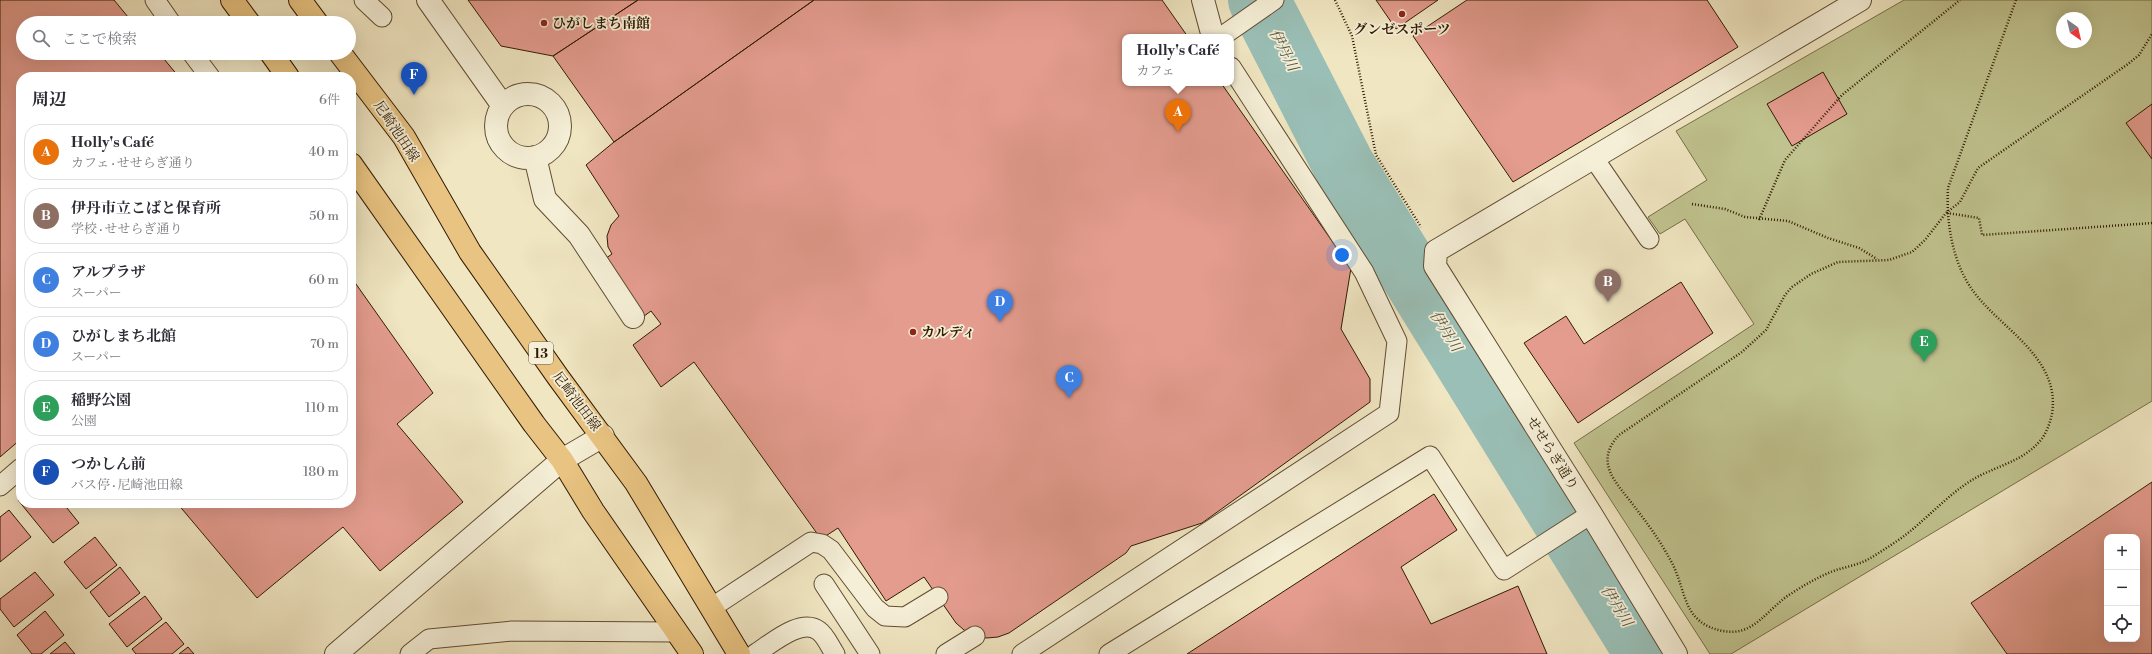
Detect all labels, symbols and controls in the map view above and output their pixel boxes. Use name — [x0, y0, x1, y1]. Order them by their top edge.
marker: グンゼスポーツ — [1397, 9, 1407, 19]
north arrow — [2056, 12, 2092, 48]
place label: ひがしまち南館 — [552, 15, 650, 33]
search box — [16, 16, 356, 60]
marker: ひがしまち南館 — [539, 18, 549, 28]
place label: グンゼスポーツ — [1353, 21, 1451, 39]
water label: 伊丹川 — [1265, 26, 1303, 76]
icon: search — [30, 27, 52, 49]
text: ここで検索 — [62, 30, 137, 49]
popup — [1122, 34, 1234, 86]
text: Holly's Café — [1137, 41, 1219, 60]
pin: F — [401, 62, 427, 95]
text: カフェ — [1137, 63, 1175, 79]
text: 周辺 — [32, 89, 66, 111]
text: 6件 — [319, 92, 340, 108]
street label: 尼崎池田線 — [369, 98, 423, 166]
pin: A — [1165, 99, 1191, 132]
text: Holly's Café — [71, 133, 154, 152]
text: A — [41, 144, 51, 160]
text: 40 m — [309, 144, 339, 160]
text: カフェ · せせらぎ通り — [71, 155, 195, 171]
text: 伊丹市立こばと保育所 — [71, 199, 221, 218]
text: B — [41, 208, 51, 224]
text: 50 m — [309, 208, 339, 224]
text: 学校 · せせらぎ通り — [71, 221, 183, 237]
your location — [1332, 245, 1352, 265]
text: アルプラザ — [71, 263, 145, 282]
pin: B — [1595, 269, 1621, 302]
text: C — [41, 272, 51, 288]
text: 60 m — [308, 272, 339, 288]
text: スーパー — [71, 285, 122, 301]
pin: D — [987, 289, 1013, 322]
water label: 伊丹川 — [1426, 307, 1467, 357]
place label: カルディ — [921, 324, 976, 342]
text: ひがしまち北館 — [71, 327, 176, 346]
marker: カルディ — [908, 327, 918, 337]
pin: E — [1911, 329, 1937, 362]
text: D — [41, 336, 51, 352]
text: 70 m — [310, 336, 339, 352]
road number: 13 — [529, 342, 553, 364]
text: スーパー — [71, 349, 122, 365]
pin: C — [1056, 365, 1082, 398]
street label: 尼崎池田線 — [548, 368, 604, 435]
text: 稲野公園 — [71, 391, 131, 410]
text: E — [41, 400, 51, 416]
text: 110 m — [305, 400, 339, 416]
text: 公園 — [71, 413, 97, 429]
street label: せせらぎ通り — [1522, 413, 1582, 494]
text: つかしん前 — [71, 455, 146, 474]
text: F — [41, 464, 51, 480]
text: 180 m — [303, 464, 339, 480]
text: バス停 · 尼崎池田線 — [71, 477, 183, 493]
map controls — [2104, 534, 2140, 642]
button: + — [2104, 534, 2140, 570]
button: − — [2104, 570, 2140, 606]
water label: 伊丹川 — [1597, 582, 1638, 632]
button: locate — [2104, 606, 2140, 642]

